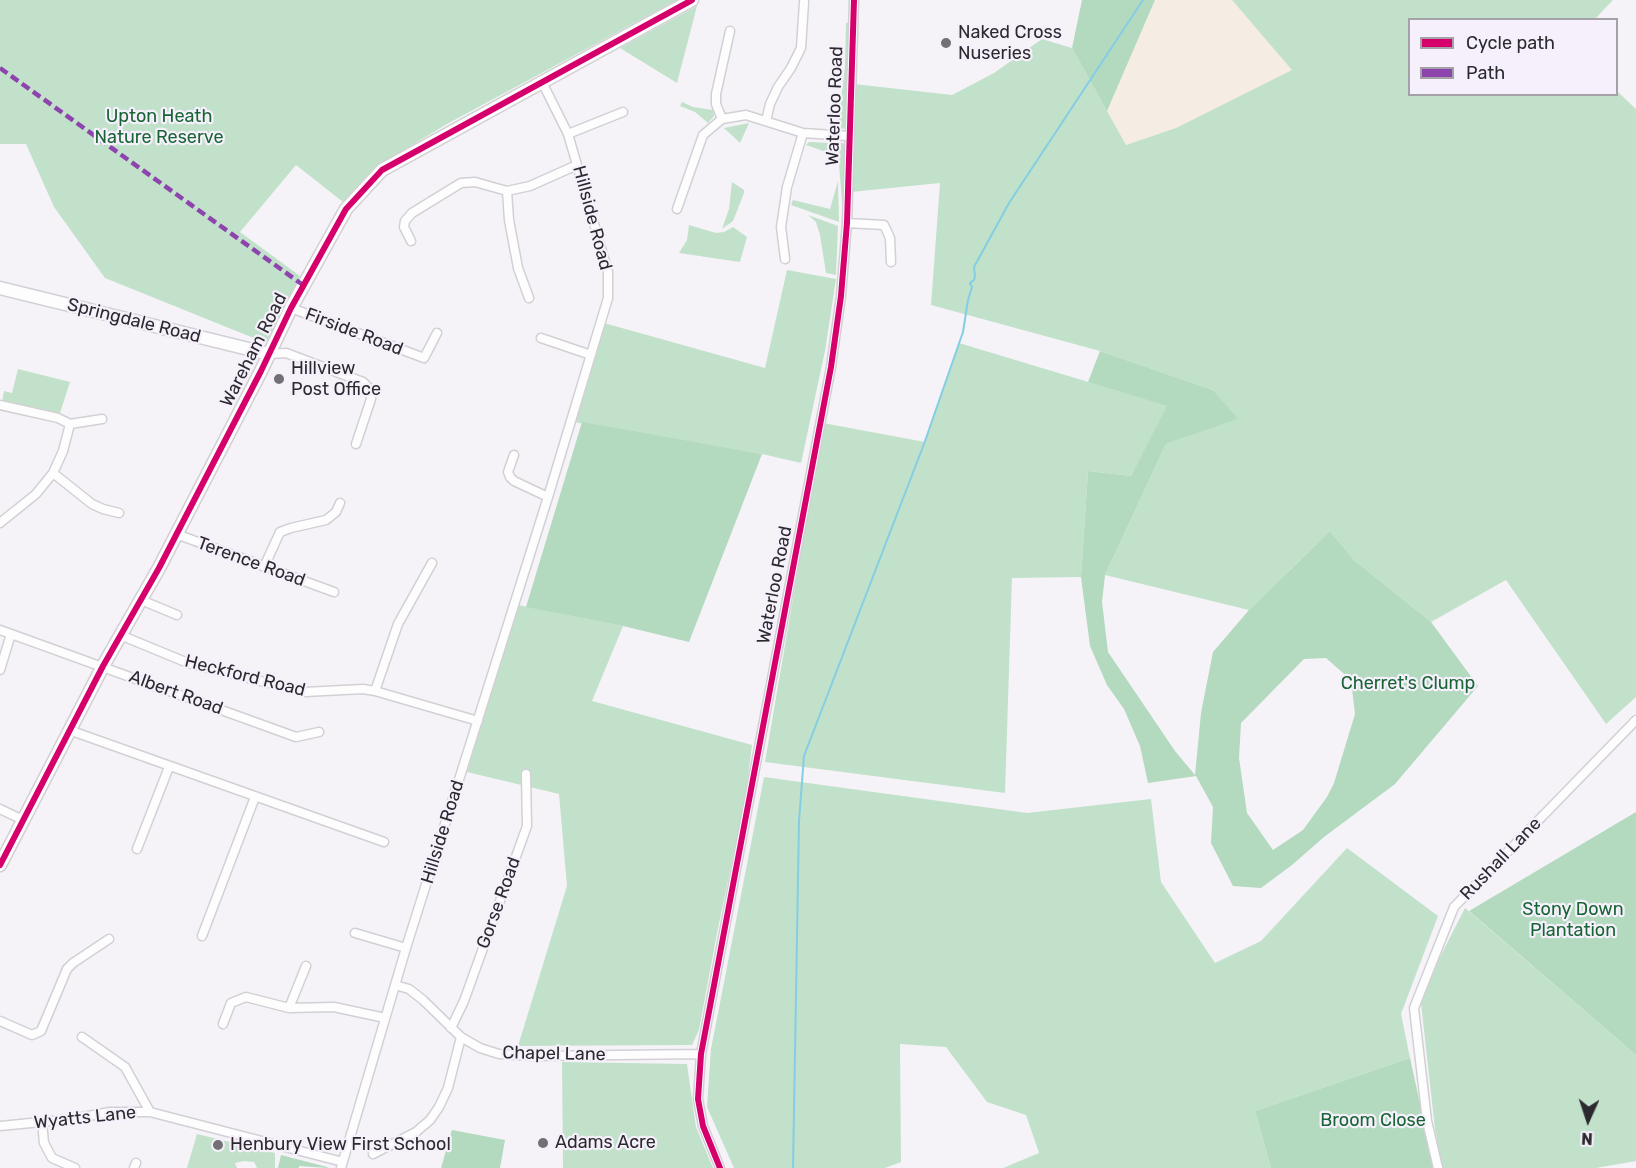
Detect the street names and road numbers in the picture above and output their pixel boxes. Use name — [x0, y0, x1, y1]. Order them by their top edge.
street label: Waterloo Road — [822, 46, 848, 166]
street label: Hillside Road — [568, 163, 616, 273]
street label: Wareham Road — [216, 290, 292, 410]
street label: Springdale Road — [65, 294, 203, 348]
street label: Firside Road — [302, 303, 406, 361]
street label: Waterloo Road — [753, 524, 797, 646]
street label: Terence Road — [194, 532, 308, 592]
street label: Heckford Road — [182, 651, 308, 701]
street label: Albert Road — [126, 666, 226, 720]
street label: Hillside Road — [417, 778, 469, 886]
street label: Rushall Lane — [1456, 813, 1546, 905]
street label: Gorse Road — [472, 854, 526, 952]
street label: Chapel Lane — [502, 1042, 606, 1066]
street label: Wyatts Lane — [33, 1102, 137, 1134]

